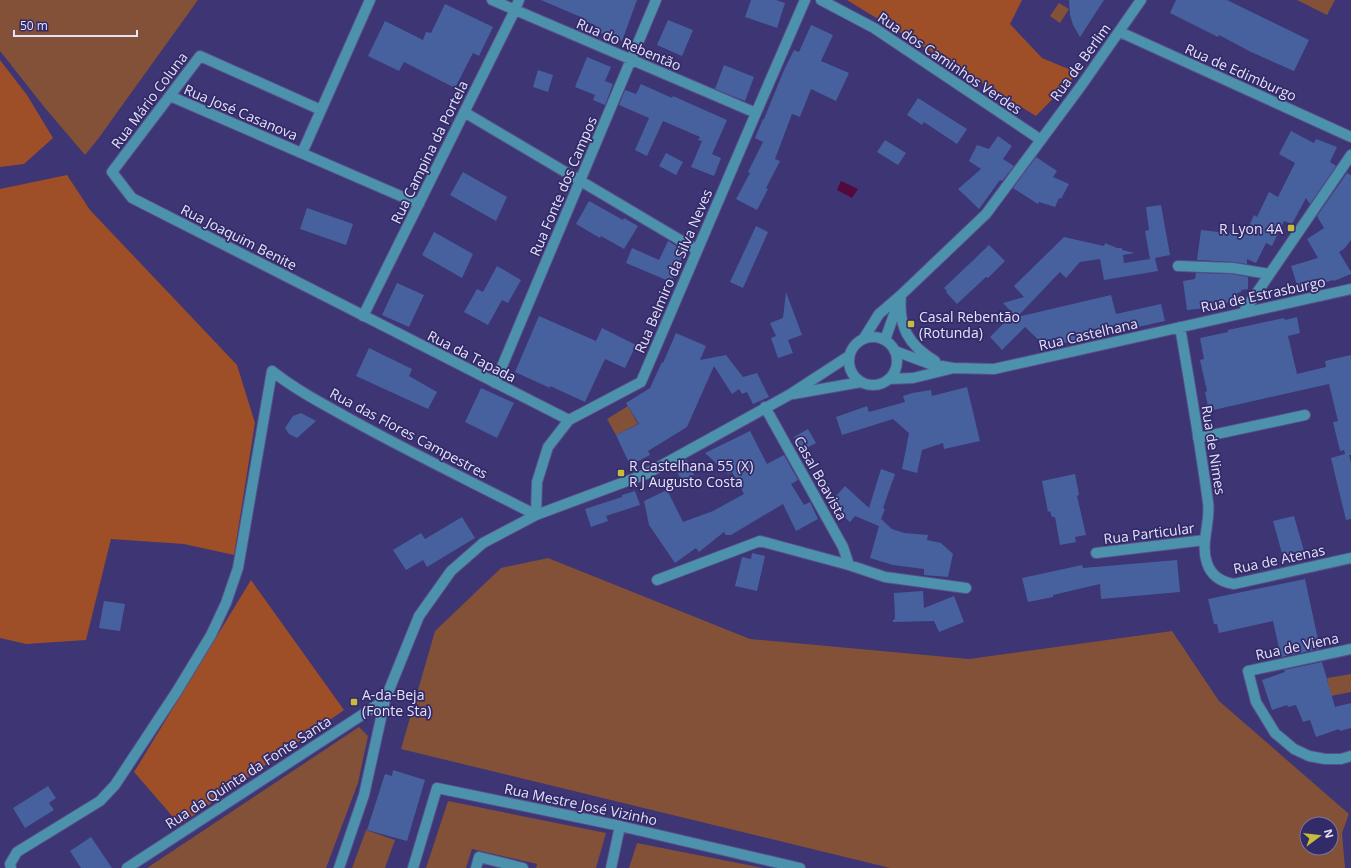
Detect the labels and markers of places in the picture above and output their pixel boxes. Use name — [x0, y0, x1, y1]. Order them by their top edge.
place label: R Lyon 4A — [1219, 219, 1283, 238]
marker: R Lyon 4A — [1286, 223, 1296, 233]
place label: Casal Rebentão (Rotunda) — [919, 307, 1020, 342]
marker: Casal Rebentão (Rotunda) — [906, 319, 916, 329]
place label: R Castelhana 55 (X) R J Augusto Costa — [629, 456, 753, 491]
marker: R Castelhana 55 (X) R J Augusto Costa — [616, 468, 626, 478]
place label: A-da-Beja (Fonte Sta) — [362, 685, 431, 720]
marker: A-da-Beja (Fonte Sta) — [349, 697, 359, 707]

